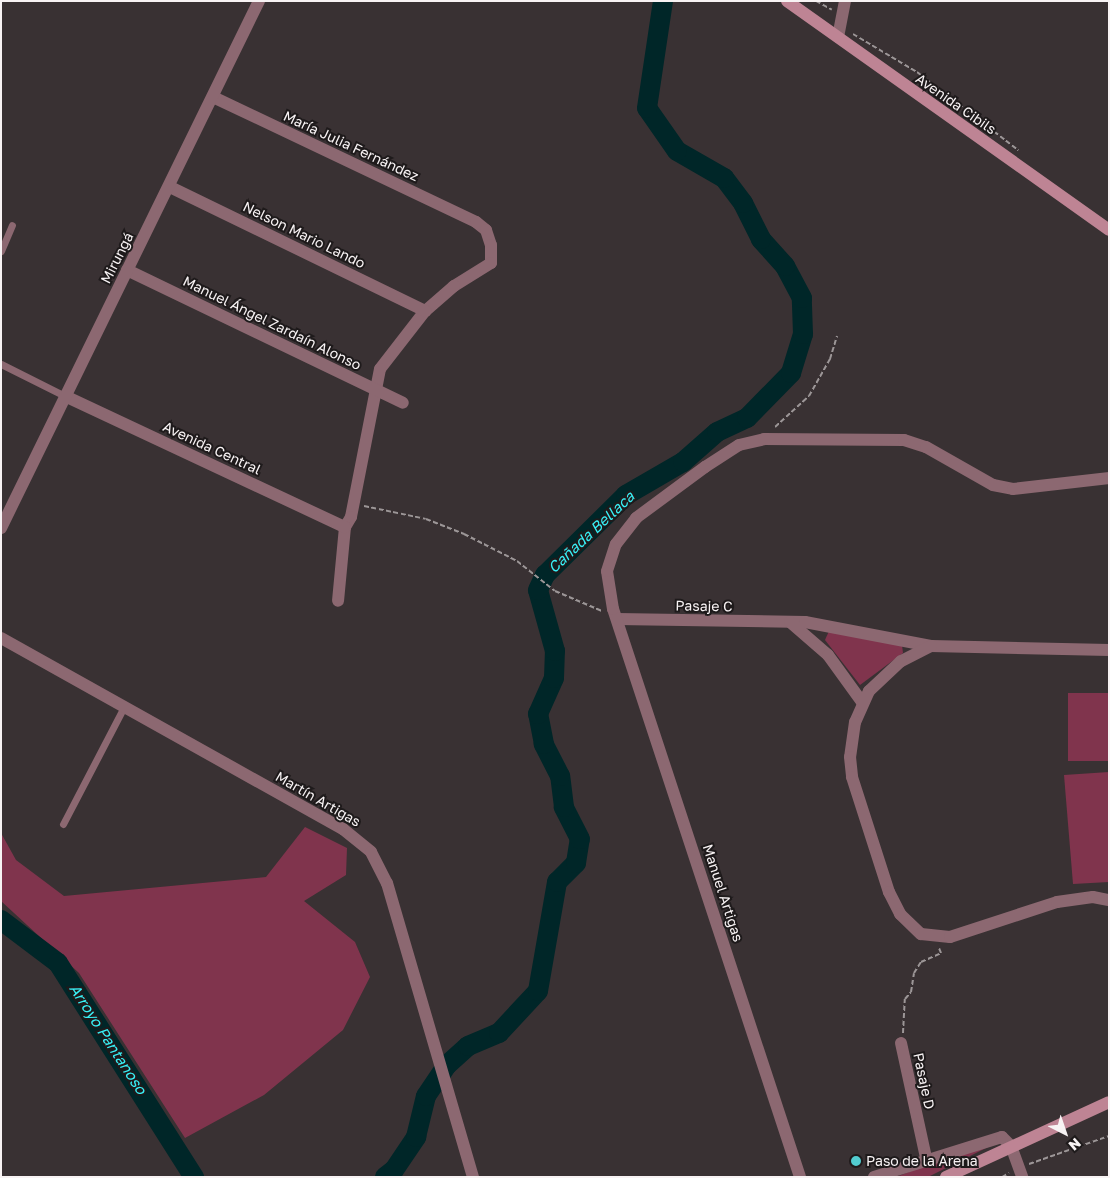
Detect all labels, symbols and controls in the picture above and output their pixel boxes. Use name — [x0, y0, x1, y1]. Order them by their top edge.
street label: Avenida Cibils — [913, 70, 999, 138]
street label: María Julia Fernández — [281, 107, 421, 185]
street label: Nelson Mario Lando — [240, 198, 368, 272]
street label: Mirungá — [97, 230, 137, 286]
street label: Manuel Ángel Zardaín Alonso — [180, 272, 364, 374]
street label: Avenida Central — [160, 418, 264, 478]
water label: Cañada Bellaca — [544, 487, 638, 577]
street label: Pasaje C — [675, 597, 733, 615]
street label: Martín Artigas — [272, 768, 364, 830]
street label: Manuel Artigas — [699, 842, 747, 944]
water label: Arroyo Pantanoso — [66, 980, 150, 1098]
street label: Pasaje D — [910, 1051, 938, 1111]
north arrow — [1040, 1108, 1090, 1158]
text: N — [1066, 1135, 1085, 1155]
place label: Paso de la Arena — [866, 1153, 978, 1169]
marker: Paso de la Arena — [850, 1155, 862, 1167]

